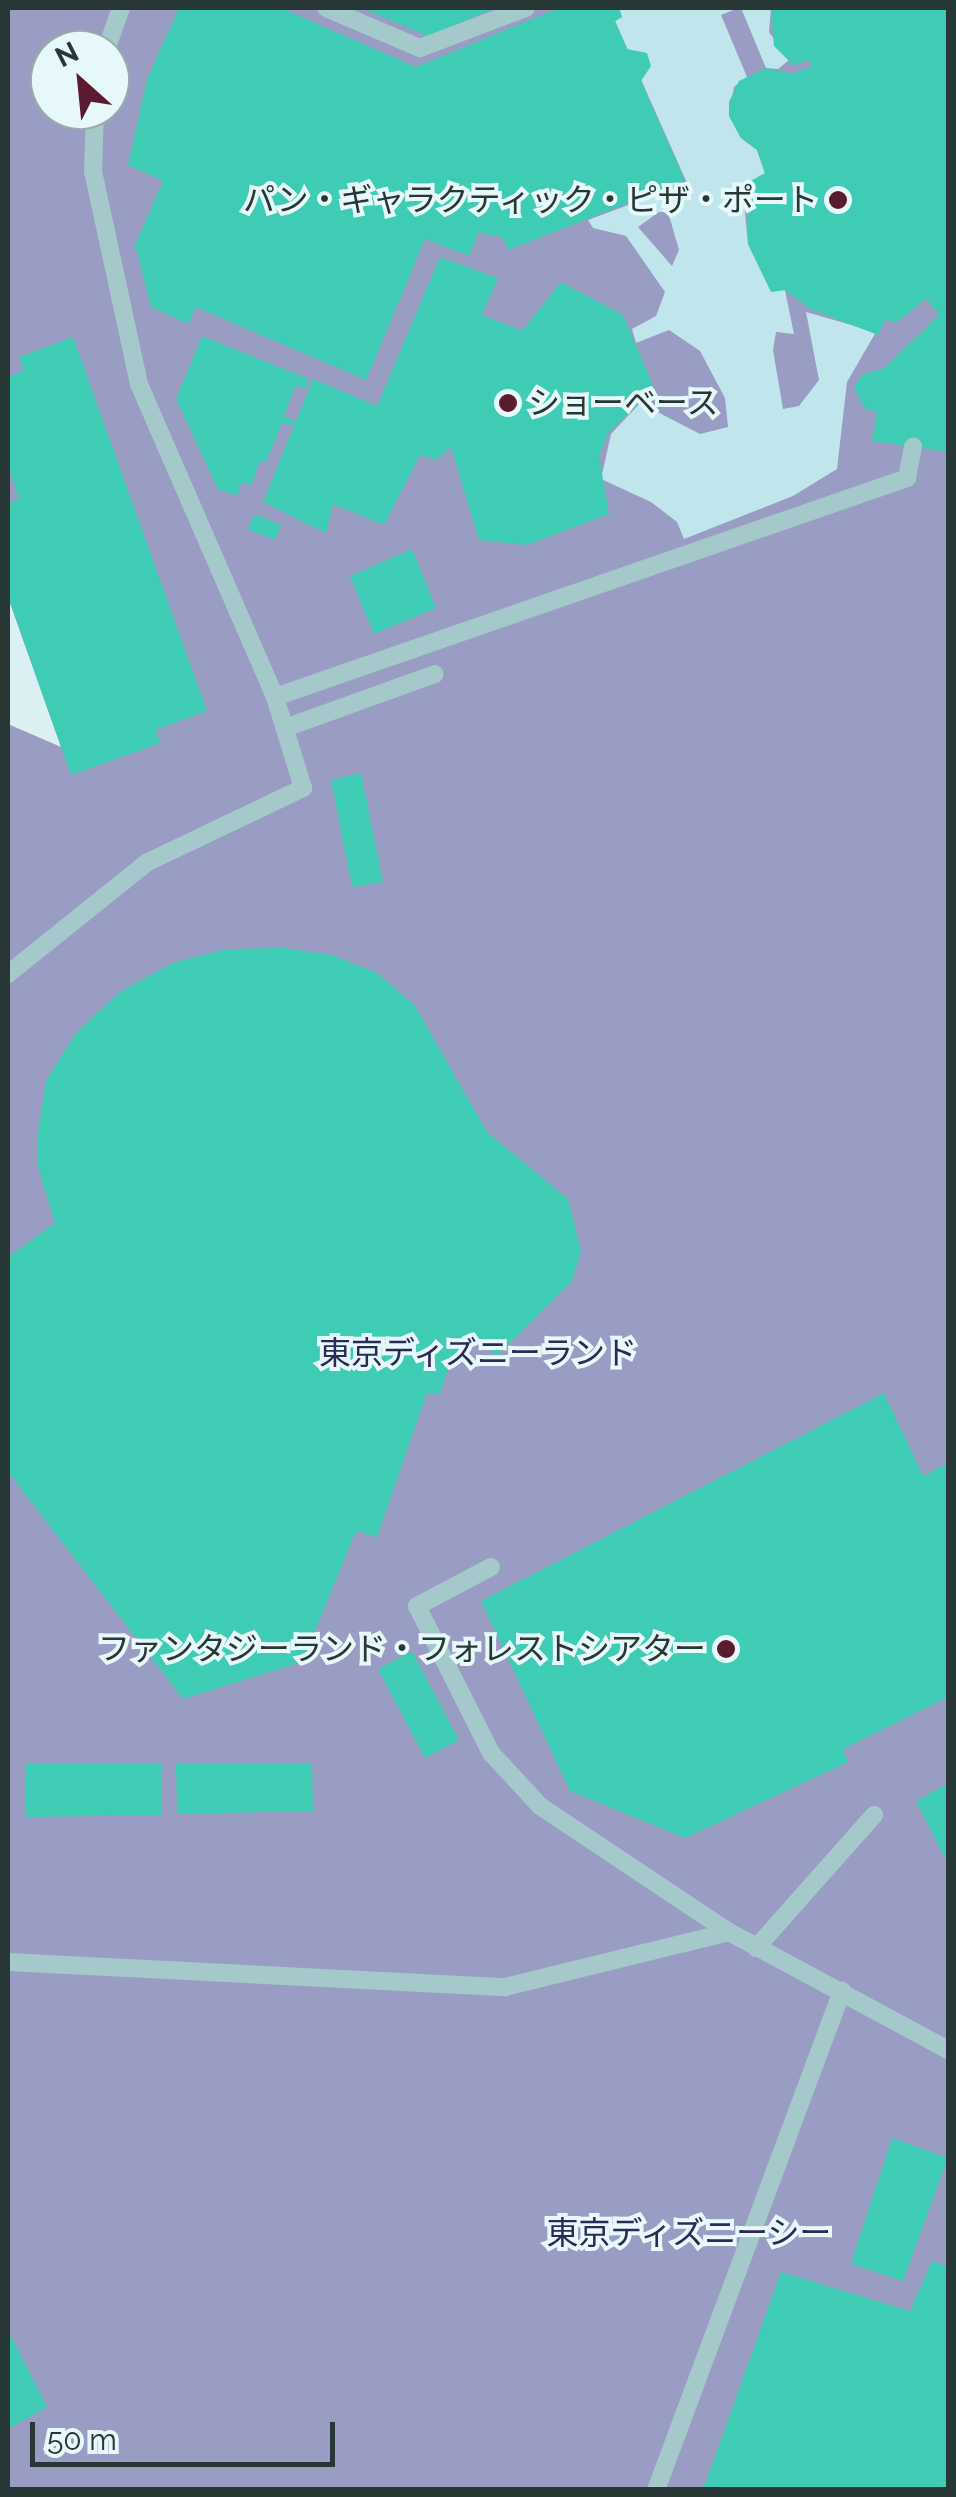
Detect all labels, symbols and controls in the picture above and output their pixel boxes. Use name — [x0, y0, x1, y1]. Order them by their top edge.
north arrow — [30, 30, 130, 130]
text: N — [50, 35, 84, 74]
place label: パン・ギャラクティック・ピザ・ポート — [243, 181, 818, 219]
marker: パン・ギャラクティック・ピザ・ポート — [827, 189, 849, 211]
place label: ショーベース — [528, 384, 720, 422]
marker: ショーベース — [497, 392, 519, 414]
park label: 東京ディズニーランド — [318, 1334, 638, 1372]
place label: ファンタジーランド・フォレストシアター — [98, 1630, 706, 1668]
marker: ファンタジーランド・フォレストシアター — [715, 1638, 737, 1660]
park label: 東京ディズニーシー — [545, 2214, 833, 2252]
scale bar — [35, 2402, 340, 2464]
text: 50 m — [47, 2422, 117, 2457]

